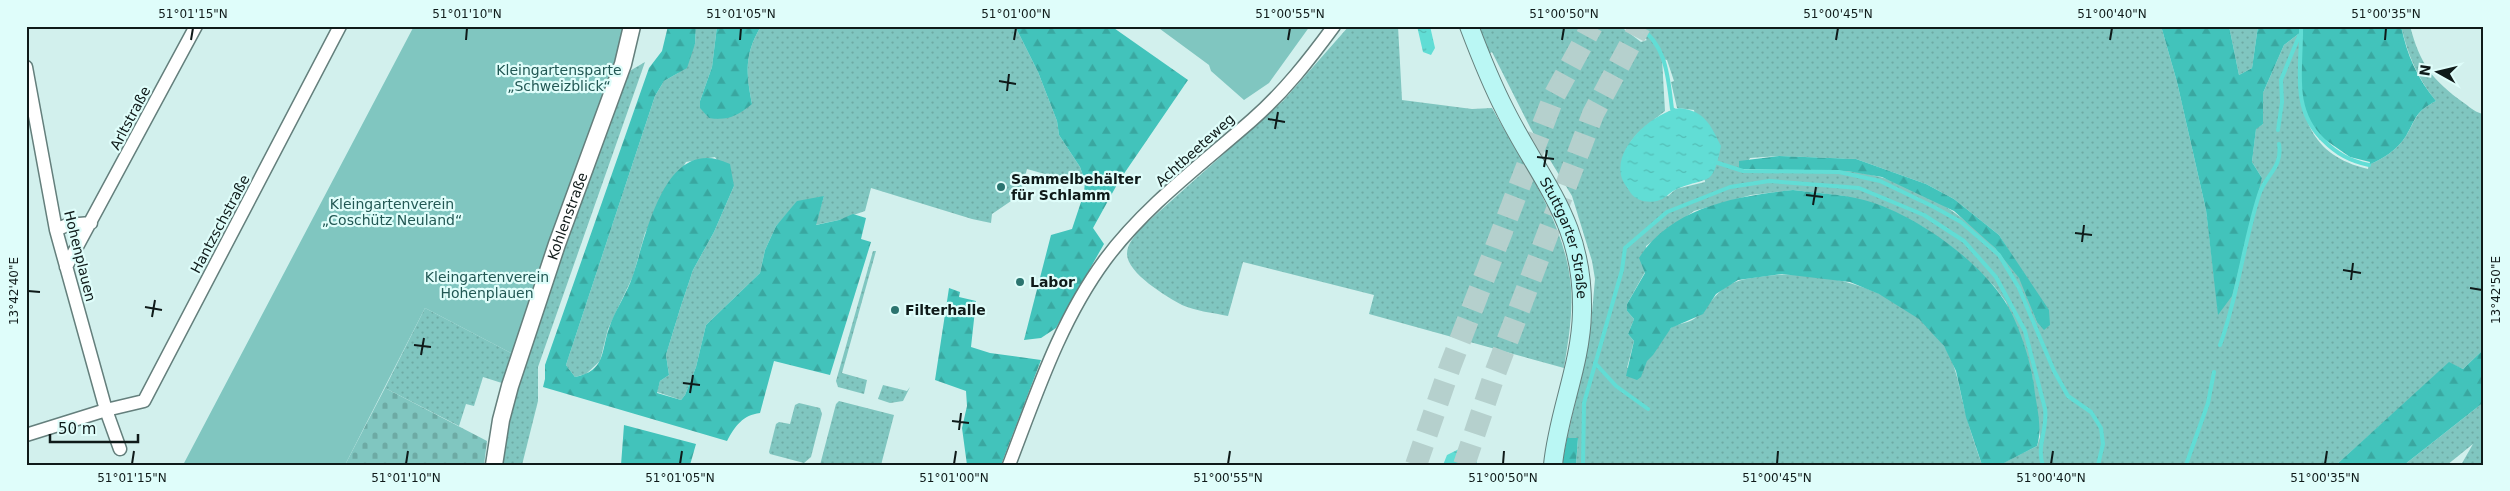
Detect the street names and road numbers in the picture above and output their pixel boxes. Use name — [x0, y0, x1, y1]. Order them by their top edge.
street label: Arltstraße — [107, 84, 153, 152]
street label: Achtbeeteweg — [1152, 110, 1238, 190]
street label: Kohlenstraße — [544, 170, 591, 262]
street label: Hantzschstraße — [187, 172, 253, 276]
street label: Stuttgarter Straße — [1537, 174, 1590, 299]
street label: Hohenplauen — [61, 209, 99, 303]

